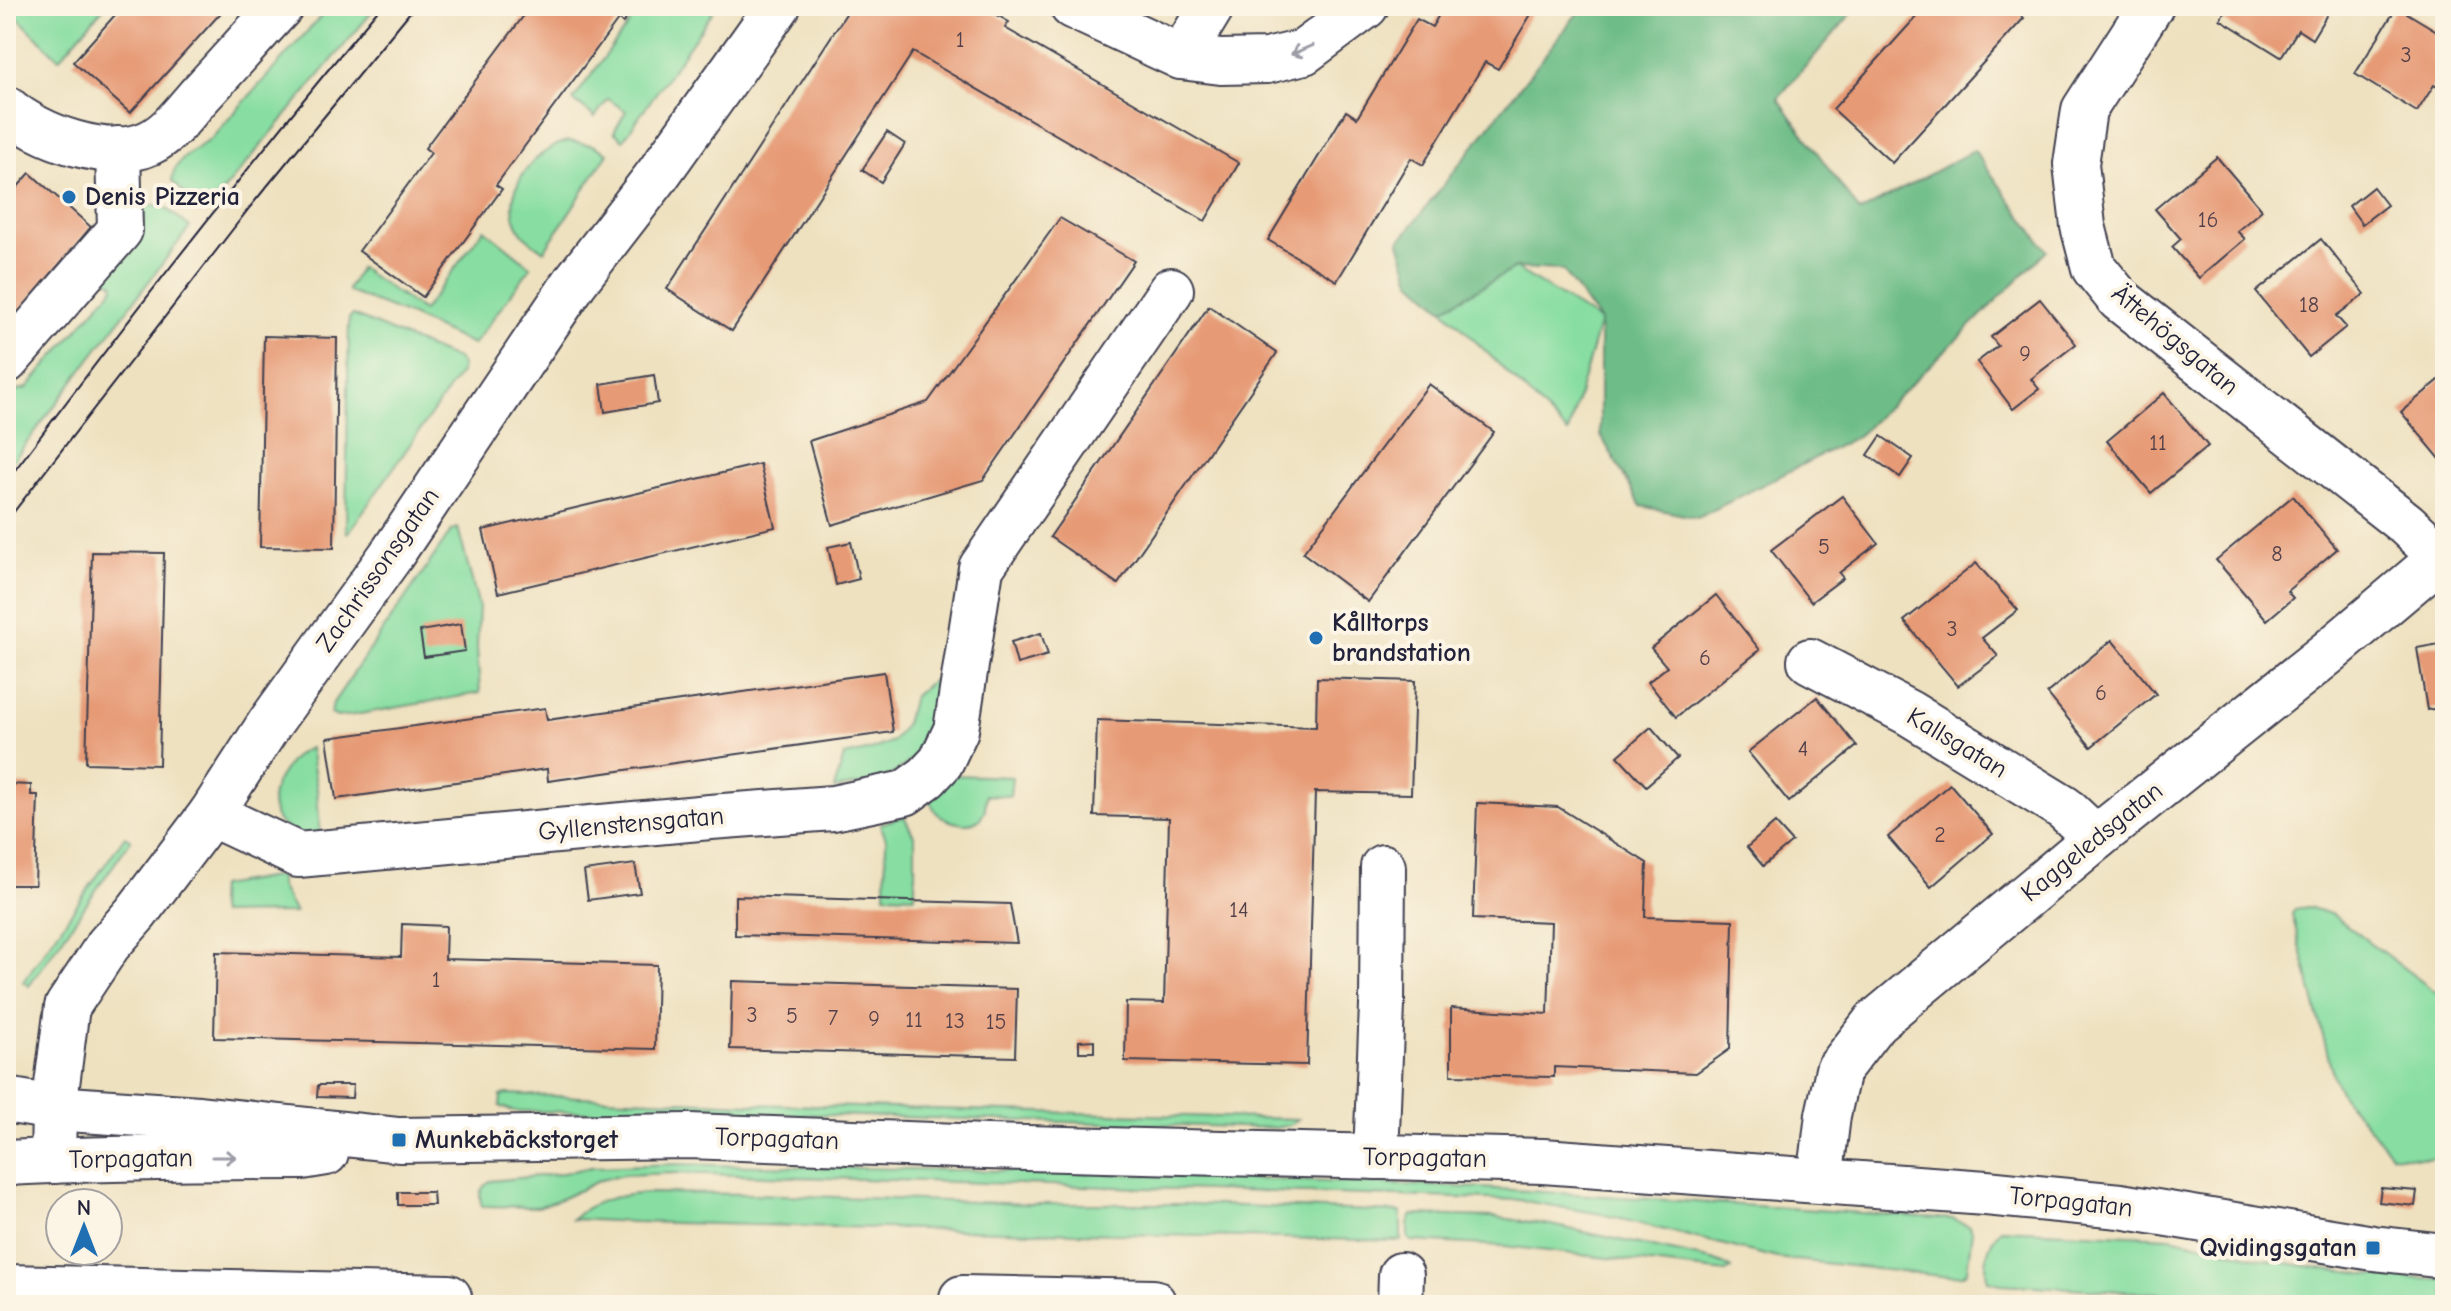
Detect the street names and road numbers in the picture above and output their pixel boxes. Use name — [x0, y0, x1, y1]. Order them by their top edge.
street label: Ättehögsgatan — [2106, 278, 2244, 402]
street label: Zachrissonsgatan — [310, 482, 446, 658]
street label: Kallsgatan — [1901, 701, 2013, 785]
street label: Kaggeledsgatan — [2015, 776, 2169, 908]
street label: Gyllenstensgatan — [537, 801, 725, 847]
street label: Torpagatan — [714, 1122, 840, 1156]
street label: Torpagatan — [1363, 1142, 1487, 1174]
street label: Torpagatan — [69, 1143, 193, 1175]
street label: Torpagatan — [2008, 1181, 2134, 1223]

